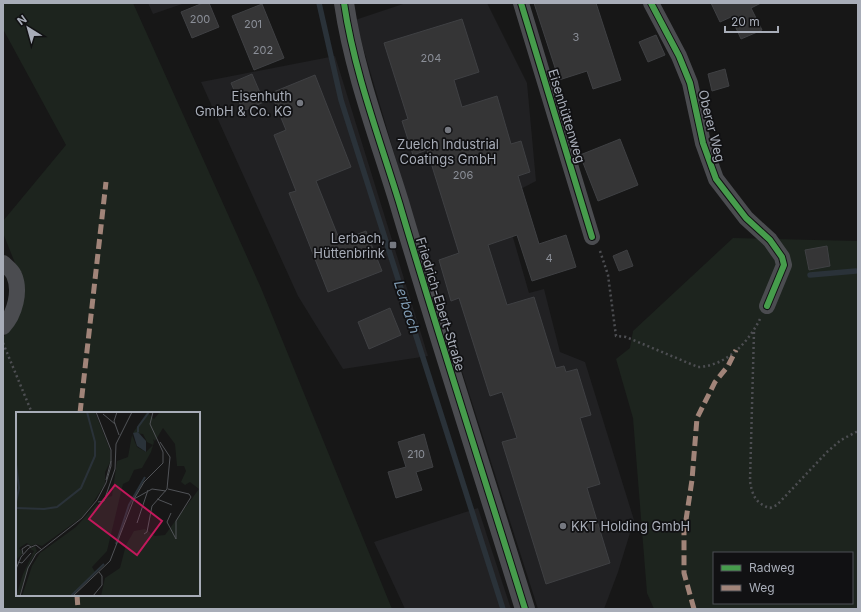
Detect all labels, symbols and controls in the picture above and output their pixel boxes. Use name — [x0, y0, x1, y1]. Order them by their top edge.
north arrow — [8, 8, 48, 48]
scale bar — [725, 8, 778, 34]
text: N — [14, 12, 30, 28]
house number: 200 — [190, 12, 210, 26]
text: 20 m — [731, 14, 760, 29]
house number: 201 — [244, 17, 262, 31]
house number: 3 — [573, 30, 580, 44]
house number: 202 — [253, 43, 273, 57]
house number: 204 — [421, 51, 441, 65]
street label: Eisenhüttenweg — [545, 67, 589, 165]
place label: Eisenhuth GmbH & Co. KG — [195, 88, 292, 119]
street label: Oberer Weg — [695, 88, 729, 164]
marker: Eisenhuth GmbH & Co. KG — [295, 98, 305, 108]
marker: Zuelch Industrial Coatings GmbH — [443, 125, 453, 135]
place label: Zuelch Industrial Coatings GmbH — [397, 136, 499, 167]
house number: 206 — [453, 168, 473, 182]
place label: Lerbach, Hüttenbrink — [313, 230, 385, 261]
street label: Friedrich-Ebert-Straße — [413, 235, 469, 373]
marker: Lerbach, Hüttenbrink — [388, 240, 398, 250]
house number: 4 — [545, 251, 553, 265]
water label: Lerbach — [391, 278, 424, 336]
inset map — [16, 412, 200, 596]
house number: 210 — [407, 447, 425, 461]
place label: KKT Holding GmbH — [571, 518, 690, 534]
marker: KKT Holding GmbH — [558, 521, 568, 531]
legend — [713, 552, 853, 604]
text: Radweg — [749, 560, 795, 575]
text: Weg — [749, 580, 775, 595]

